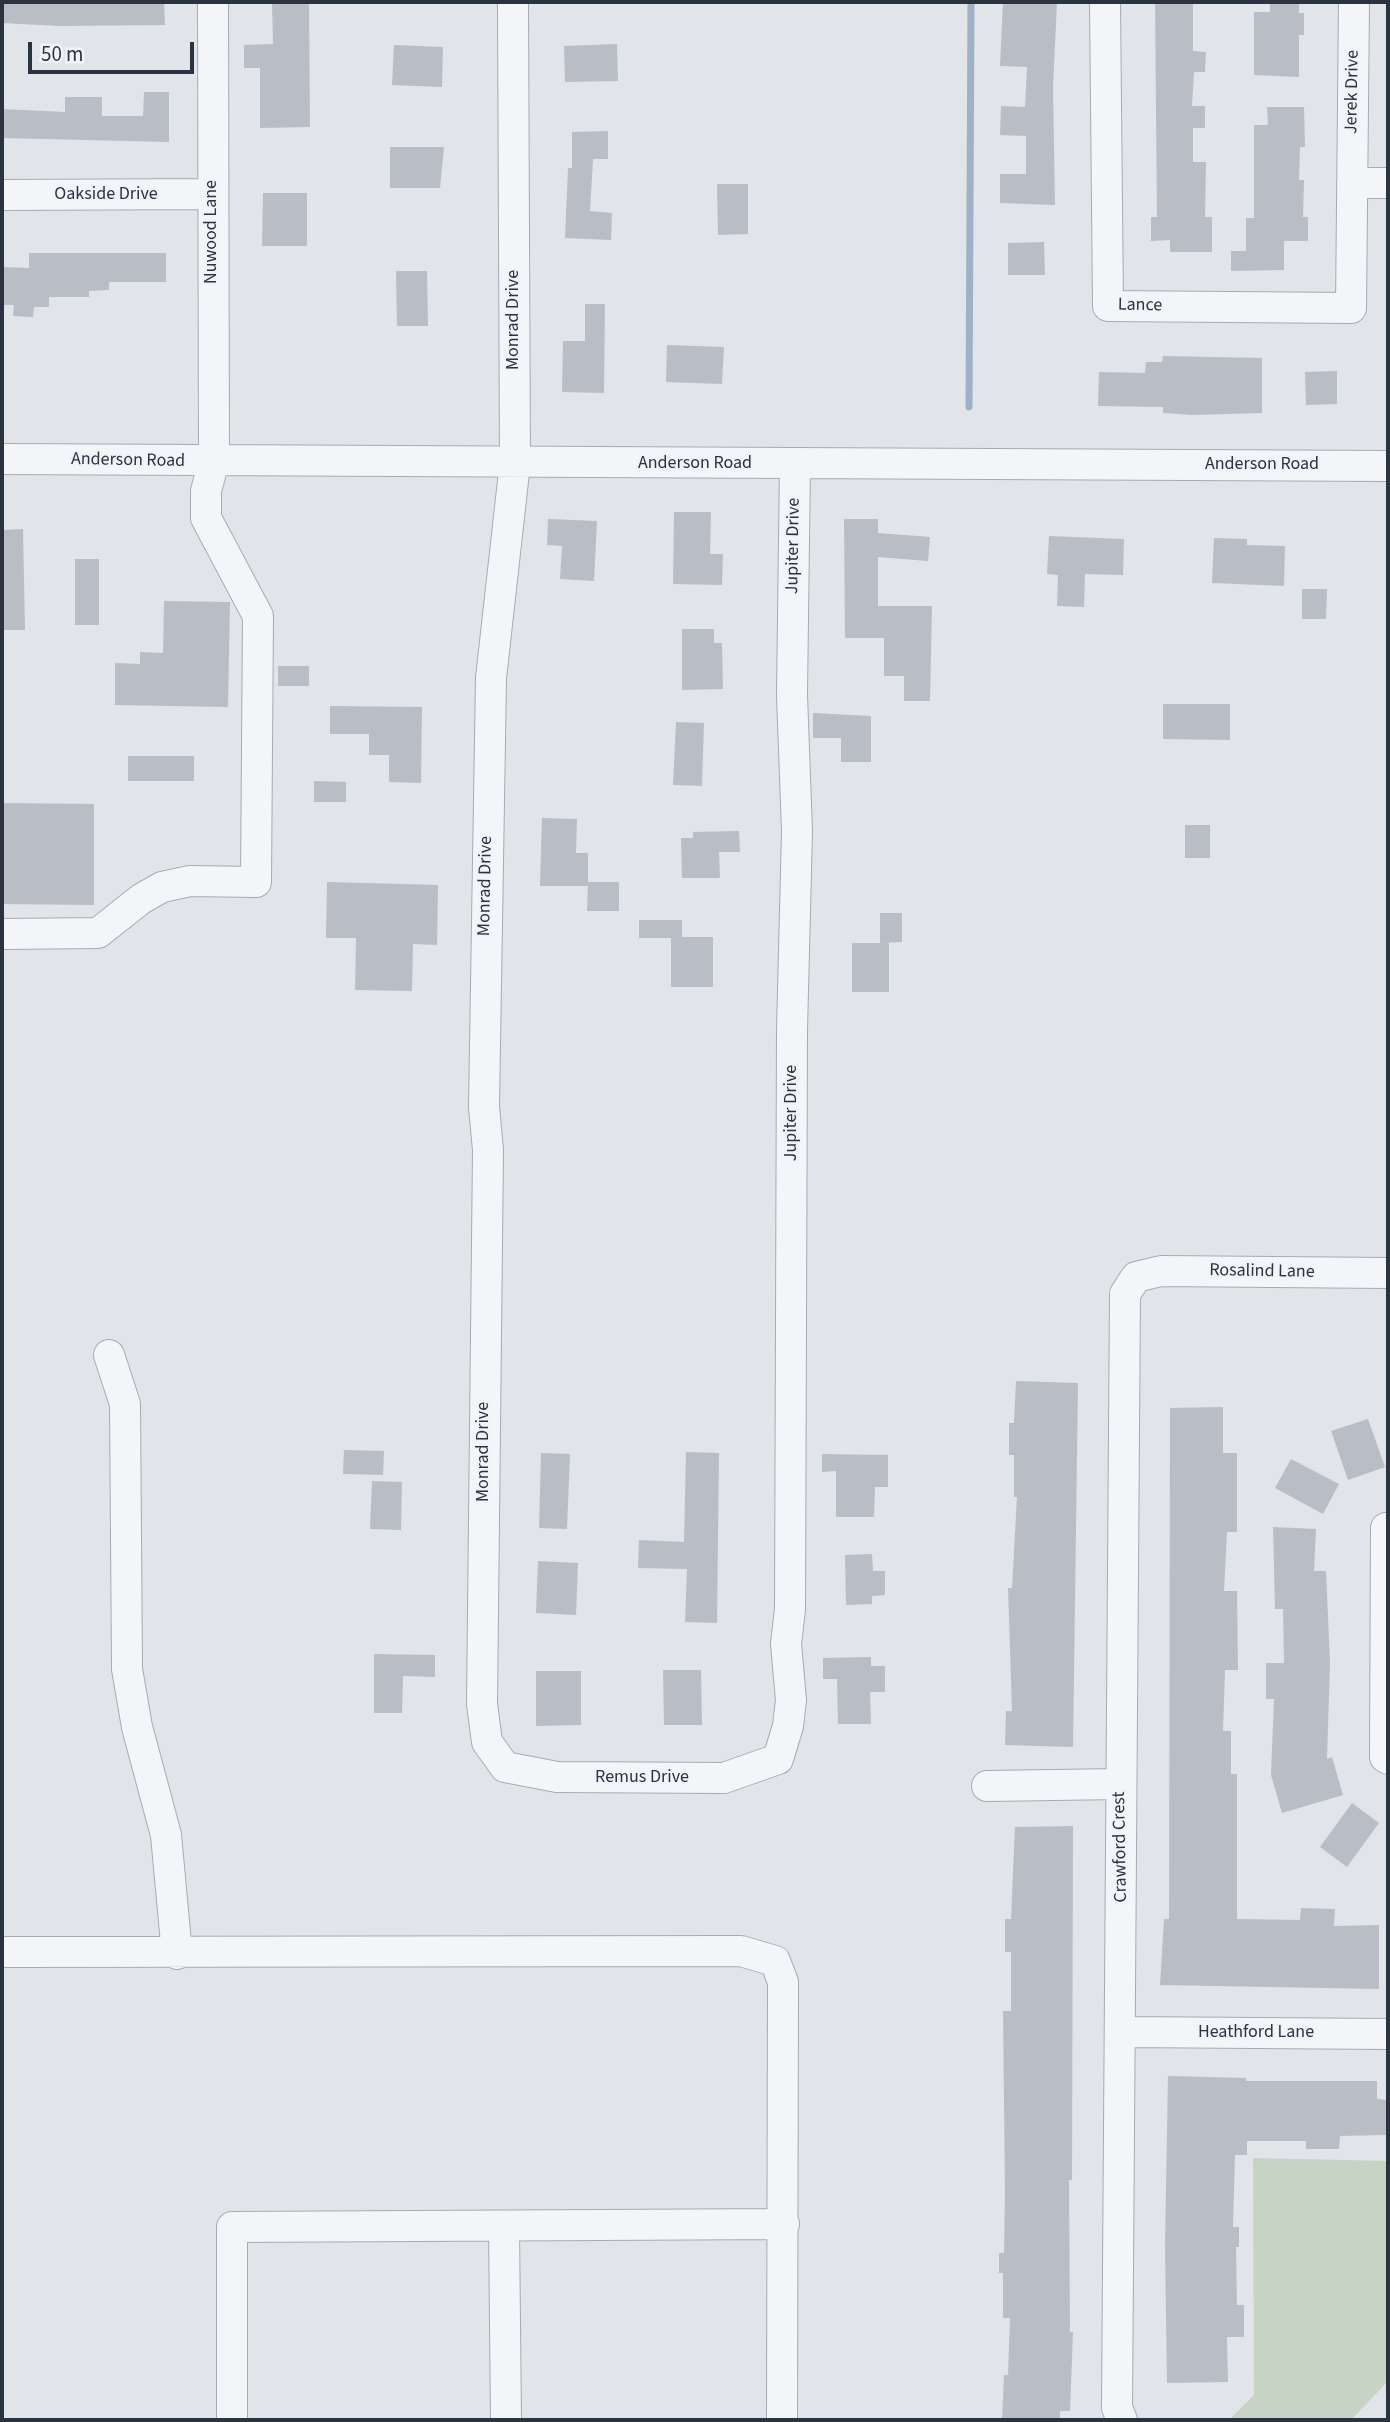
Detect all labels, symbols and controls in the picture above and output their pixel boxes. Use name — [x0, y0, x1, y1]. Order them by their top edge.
scale bar — [32, 28, 198, 72]
text: 50 m — [41, 39, 83, 69]
street label: Jerek Drive — [1341, 50, 1365, 134]
street label: Nuwood Lane — [201, 180, 223, 284]
street label: Oakside Drive — [54, 184, 158, 206]
street label: Monrad Drive — [503, 270, 525, 370]
street label: Lance — [1118, 295, 1162, 317]
street label: Anderson Road — [71, 449, 185, 473]
street label: Anderson Road — [638, 453, 752, 475]
street label: Anderson Road — [1205, 454, 1319, 476]
street label: Jupiter Drive — [782, 498, 806, 594]
street label: Monrad Drive — [474, 836, 498, 936]
street label: Jupiter Drive — [781, 1065, 803, 1161]
street label: Rosalind Lane — [1209, 1260, 1315, 1284]
street label: Monrad Drive — [473, 1402, 495, 1502]
street label: Remus Drive — [595, 1767, 689, 1789]
street label: Crawford Crest — [1109, 1791, 1133, 1903]
street label: Heathford Lane — [1198, 2022, 1314, 2044]

